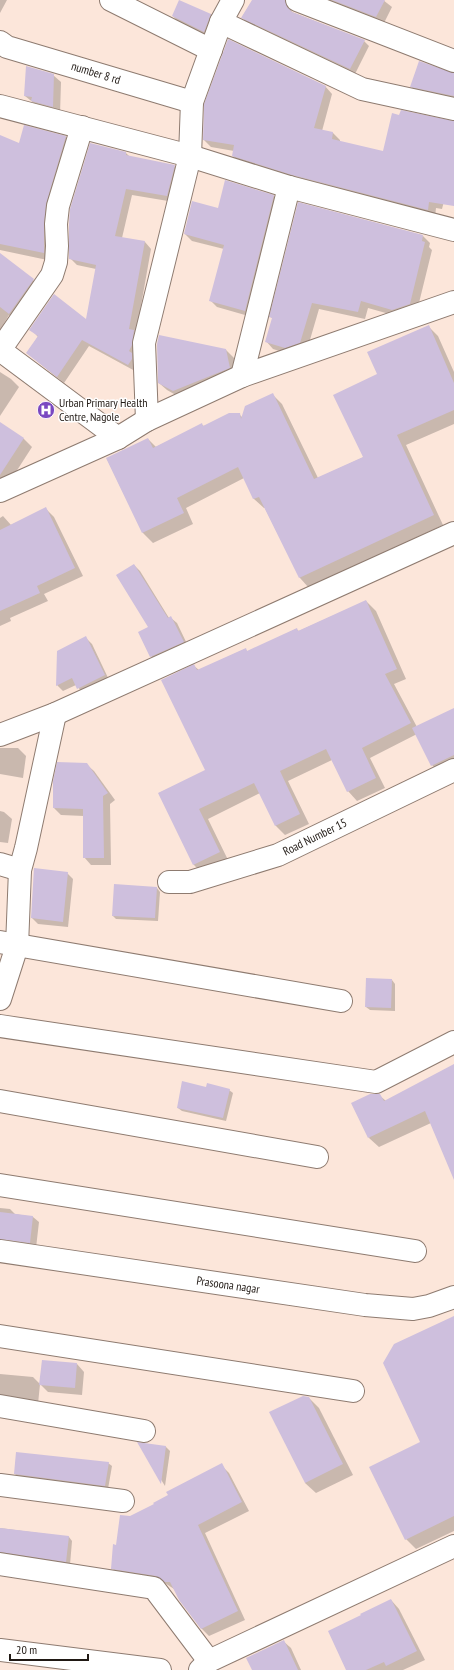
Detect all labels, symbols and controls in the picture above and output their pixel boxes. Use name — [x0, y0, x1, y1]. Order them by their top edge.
street label: number 8 rd — [70, 58, 123, 87]
place label: Urban Primary Health Centre, Nagole — [59, 395, 148, 424]
hospital icon: Urban Primary Health Centre, Nagole — [36, 400, 56, 420]
street label: Road Number 15 — [280, 815, 349, 858]
street label: Prasoona nagar — [196, 1273, 261, 1296]
scale bar — [10, 1636, 88, 1662]
text: 20 m — [16, 1642, 37, 1657]

